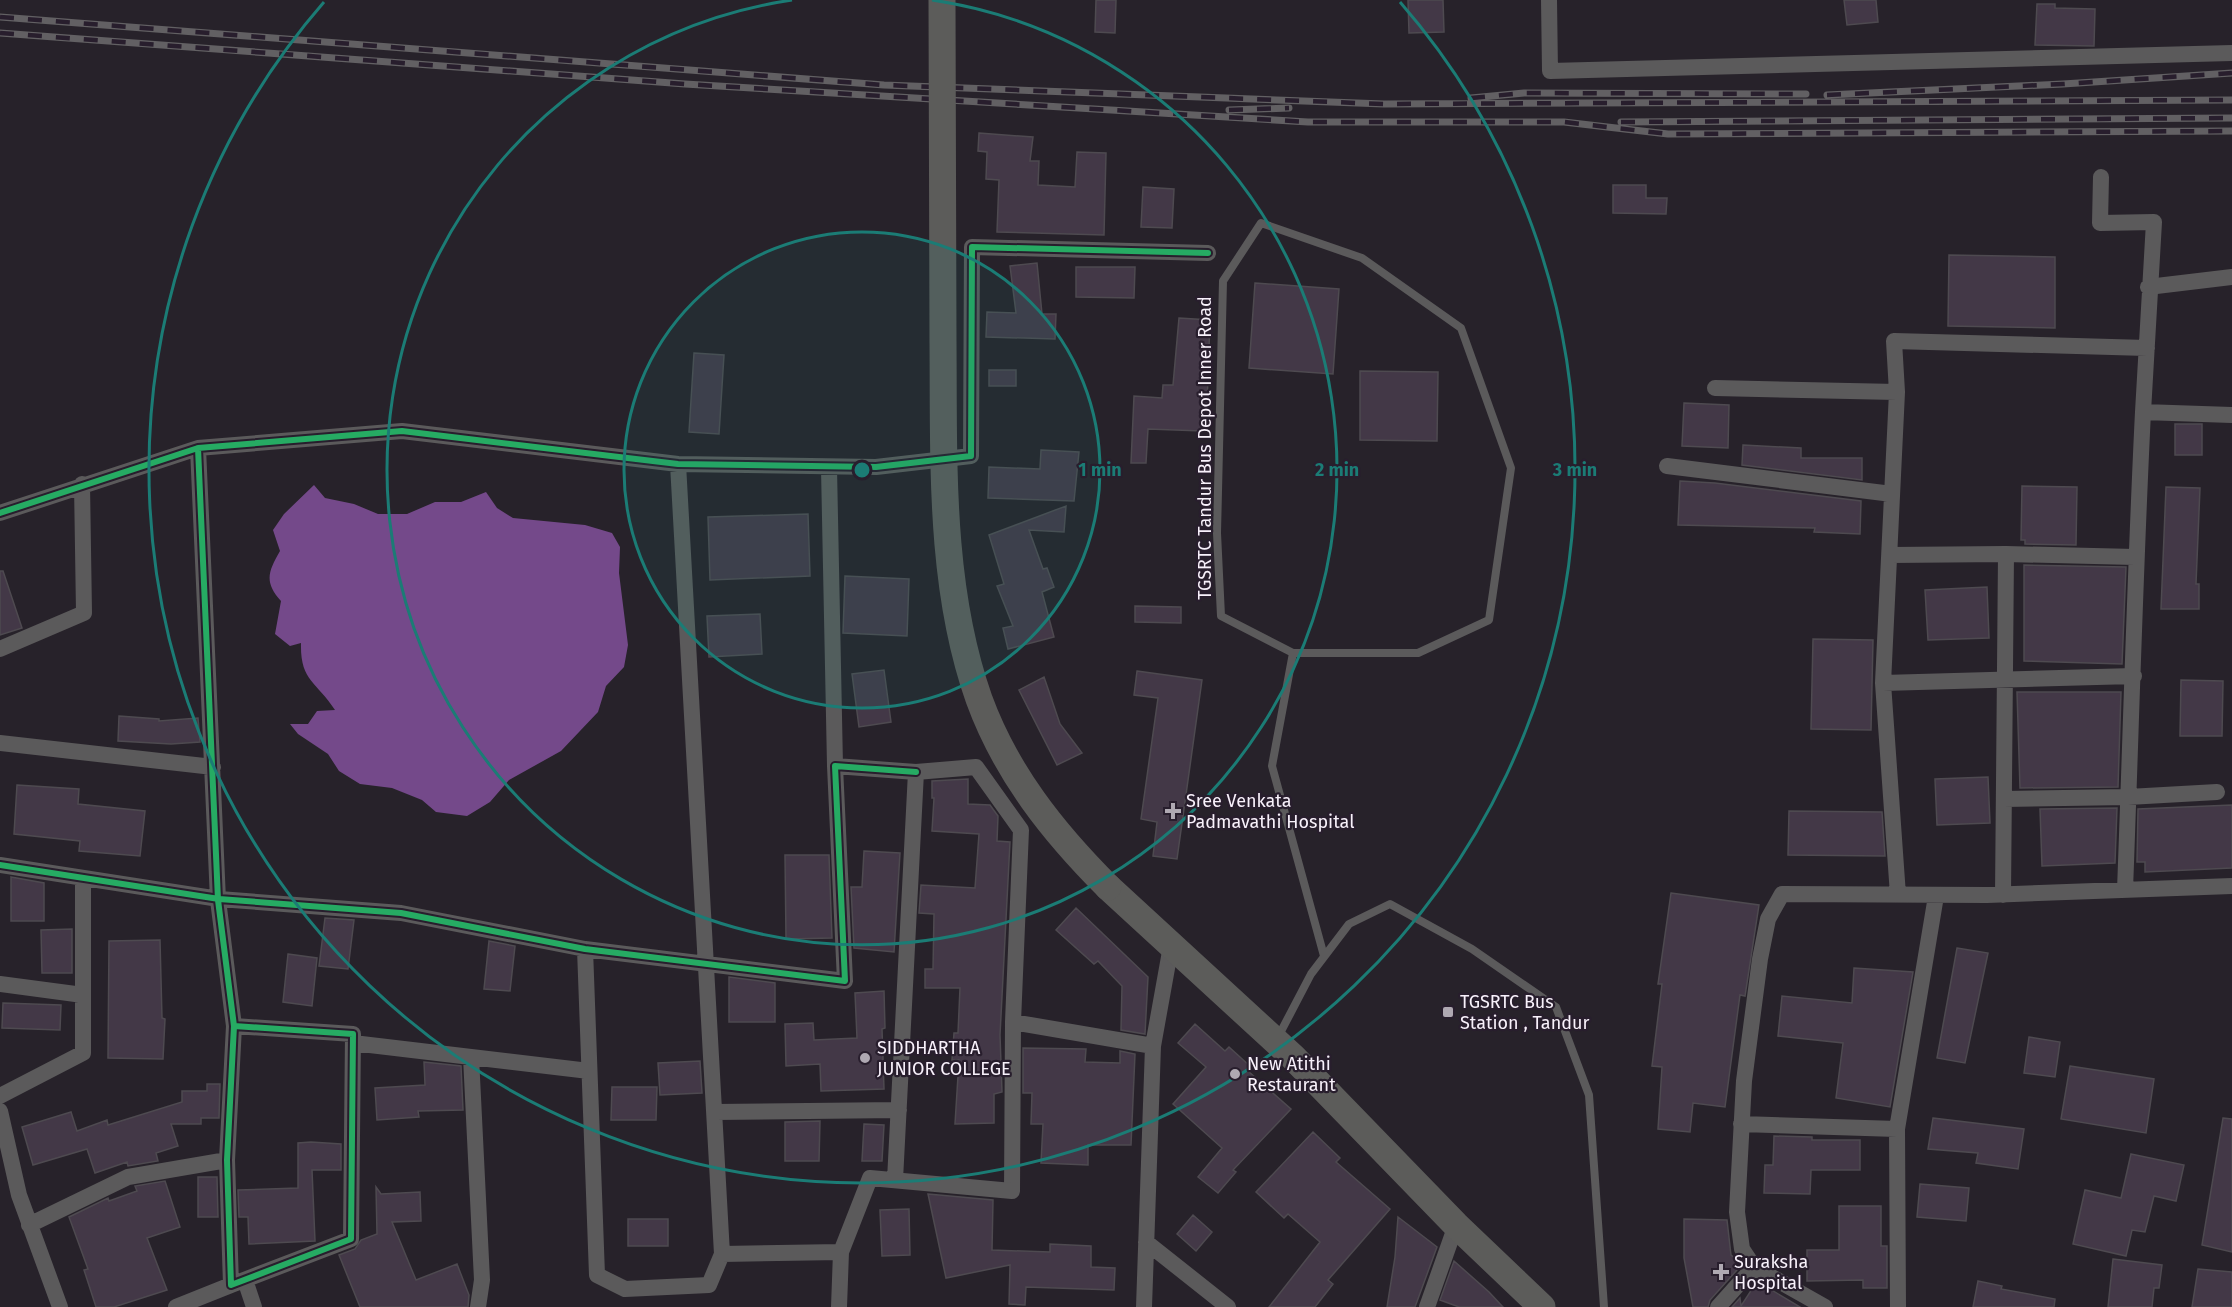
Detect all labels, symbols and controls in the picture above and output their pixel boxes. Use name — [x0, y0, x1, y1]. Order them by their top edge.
street label: TGSRTC Tandur Bus Depot Inner Road — [1194, 296, 1216, 600]
text: 1 min — [1078, 459, 1122, 481]
text: 2 min — [1315, 459, 1359, 481]
text: 3 min — [1552, 459, 1597, 481]
centre of rings — [852, 460, 872, 480]
place label: Sree Venkata Padmavathi Hospital — [1186, 790, 1354, 833]
marker: Sree Venkata Padmavathi Hospital — [1164, 802, 1182, 820]
place label: TGSRTC Bus Station , Tandur — [1460, 991, 1589, 1034]
marker: TGSRTC Bus Station , Tandur — [1441, 1005, 1455, 1019]
place label: SIDDHARTHA JUNIOR COLLEGE — [877, 1037, 1011, 1080]
marker: SIDDHARTHA JUNIOR COLLEGE — [858, 1051, 872, 1065]
place label: New Atithi Restaurant — [1247, 1053, 1336, 1096]
marker: New Atithi Restaurant — [1228, 1067, 1242, 1081]
place label: Suraksha Hospital — [1734, 1251, 1808, 1294]
marker: Suraksha Hospital — [1712, 1263, 1730, 1281]

